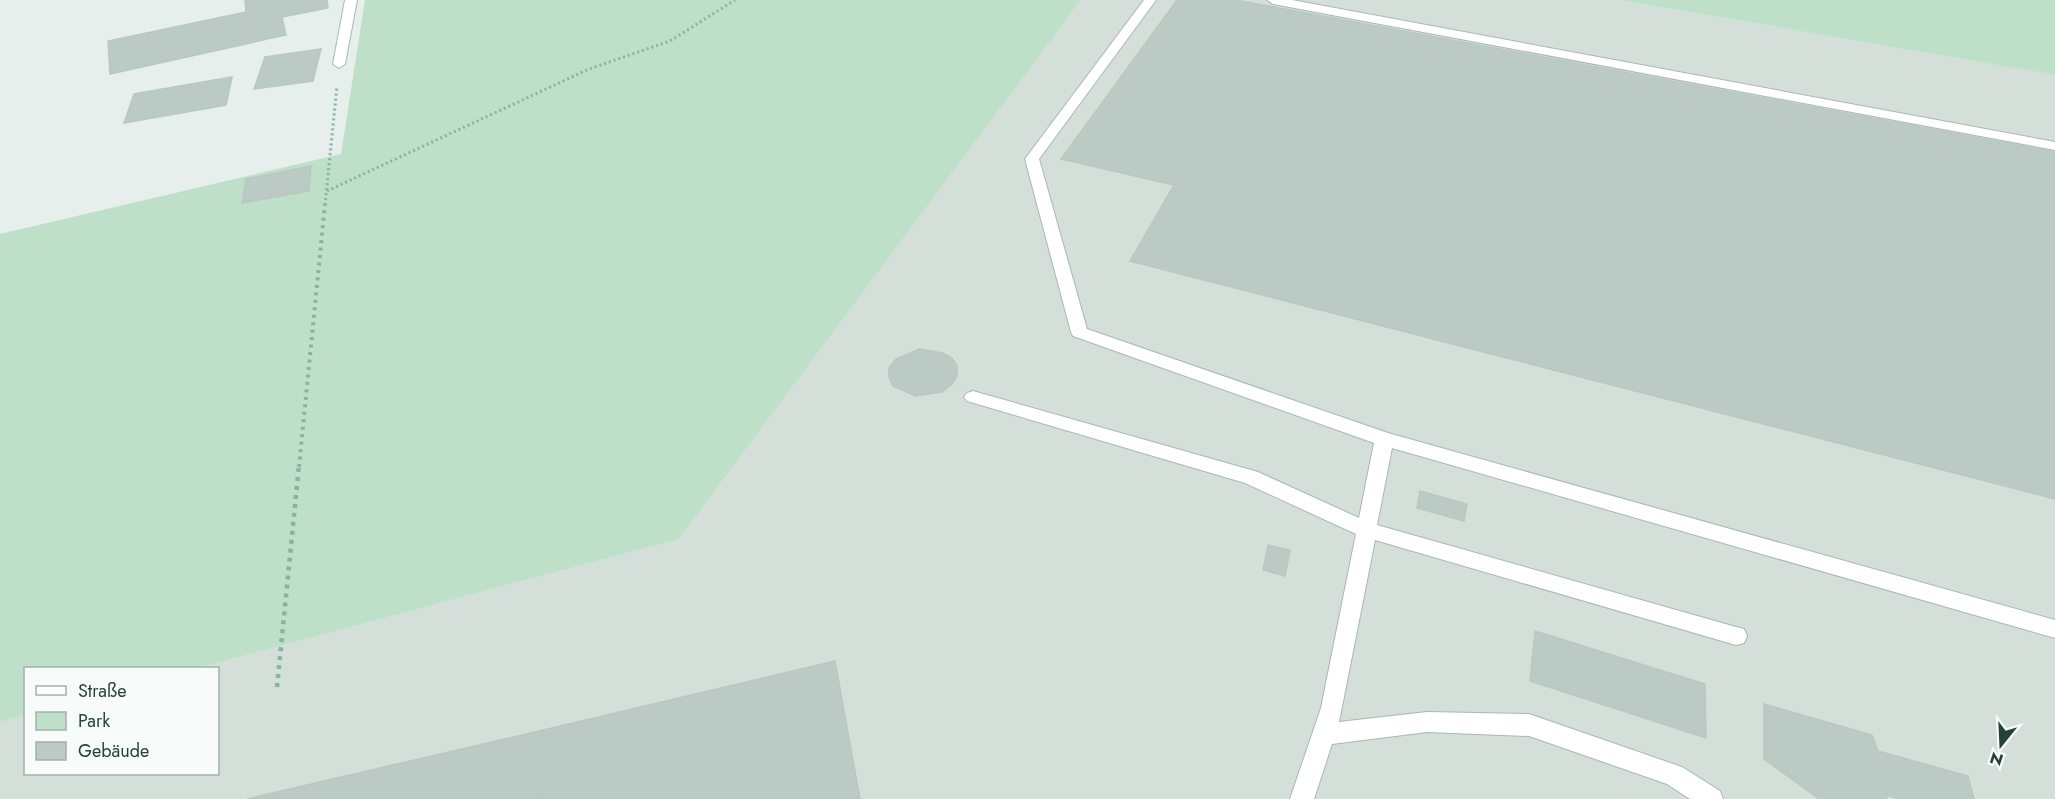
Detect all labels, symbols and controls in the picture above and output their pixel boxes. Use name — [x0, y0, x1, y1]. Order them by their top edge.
legend — [24, 667, 219, 775]
text: Straße — [78, 678, 126, 704]
text: Park — [78, 708, 110, 734]
north arrow — [1971, 715, 2031, 775]
text: Gebäude — [78, 738, 149, 764]
text: N — [1987, 746, 2006, 772]

